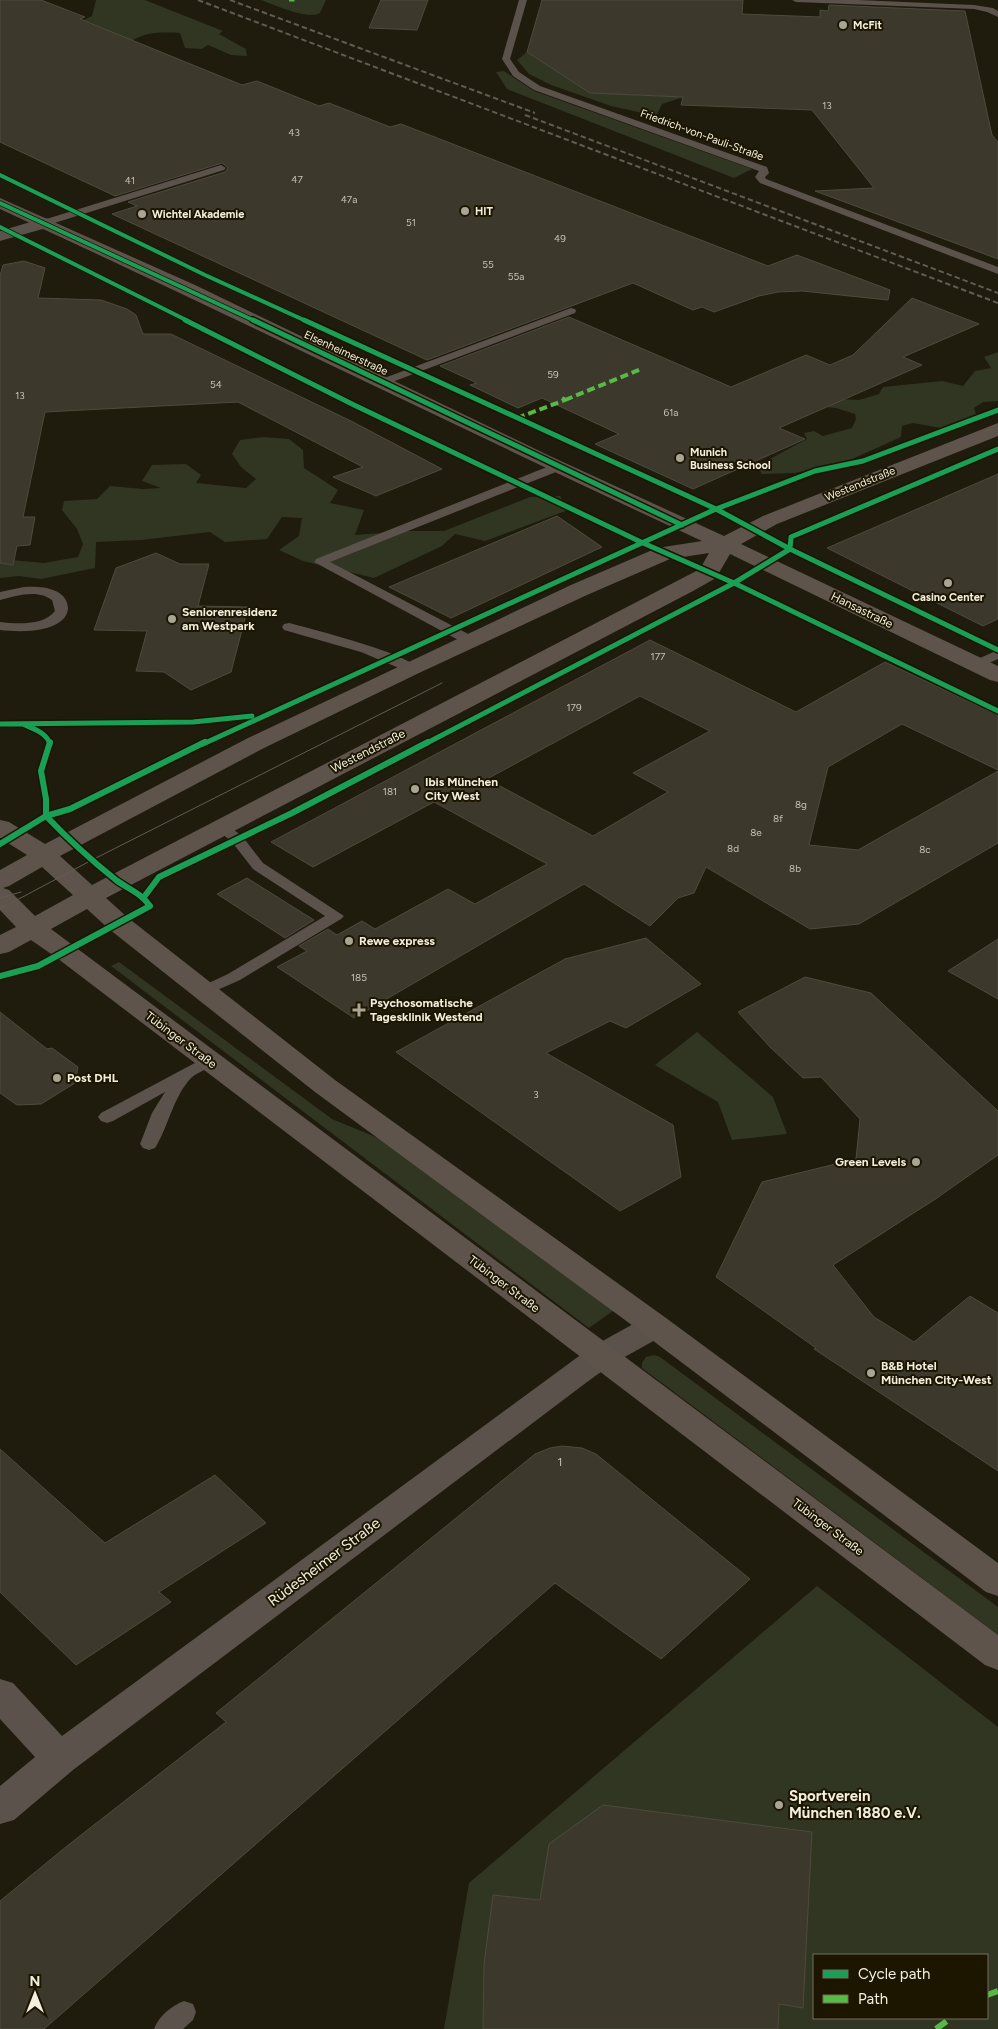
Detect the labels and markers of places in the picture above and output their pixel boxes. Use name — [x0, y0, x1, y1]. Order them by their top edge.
marker: McFit — [837, 19, 849, 31]
place label: McFit — [853, 19, 882, 32]
marker: HIT — [459, 205, 471, 217]
place label: HIT — [475, 205, 493, 218]
marker: Wichtel Akademie — [136, 208, 148, 220]
place label: Wichtel Akademie — [152, 208, 244, 221]
place label: Munich Business School — [690, 446, 771, 472]
marker: Munich Business School — [674, 452, 686, 464]
marker: Casino Center — [942, 577, 954, 589]
place label: Casino Center — [912, 591, 985, 604]
place label: Seniorenresidenz am Westpark — [182, 605, 277, 633]
marker: Seniorenresidenz am Westpark — [166, 613, 178, 625]
place label: Ibis München City West — [425, 775, 498, 803]
marker: Ibis München City West — [409, 783, 421, 795]
place label: Rewe express — [359, 934, 435, 948]
marker: Rewe express — [343, 935, 355, 947]
place label: Psychosomatische Tagesklinik Westend — [370, 996, 483, 1024]
marker: Psychosomatische Tagesklinik Westend — [352, 1003, 366, 1017]
place label: Post DHL — [67, 1071, 119, 1085]
marker: Post DHL — [51, 1072, 63, 1084]
place label: Green Levels — [835, 1155, 906, 1169]
marker: Green Levels — [910, 1156, 922, 1168]
place label: B&B Hotel München City-West — [881, 1359, 992, 1387]
marker: B&B Hotel München City-West — [865, 1367, 877, 1379]
place label: Sportverein München 1880 e.V. — [789, 1787, 921, 1822]
marker: Sportverein München 1880 e.V. — [773, 1799, 785, 1811]

